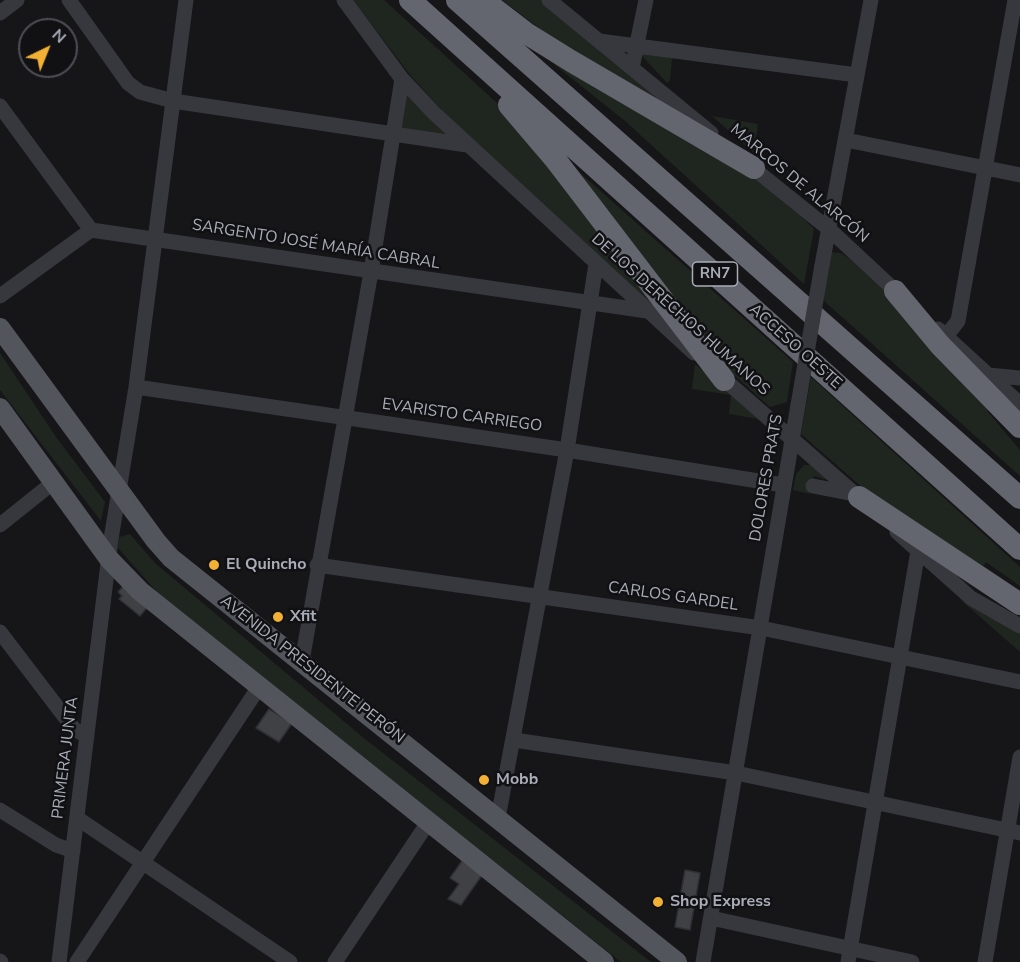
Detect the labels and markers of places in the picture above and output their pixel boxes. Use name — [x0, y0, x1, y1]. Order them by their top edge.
place label: El Quincho — [226, 555, 306, 575]
marker: El Quincho — [207, 558, 221, 572]
place label: Xfit — [290, 607, 316, 627]
marker: Xfit — [271, 610, 285, 624]
place label: Mobb — [496, 770, 538, 790]
marker: Mobb — [477, 773, 491, 787]
place label: Shop Express — [670, 892, 771, 912]
marker: Shop Express — [651, 895, 665, 909]

